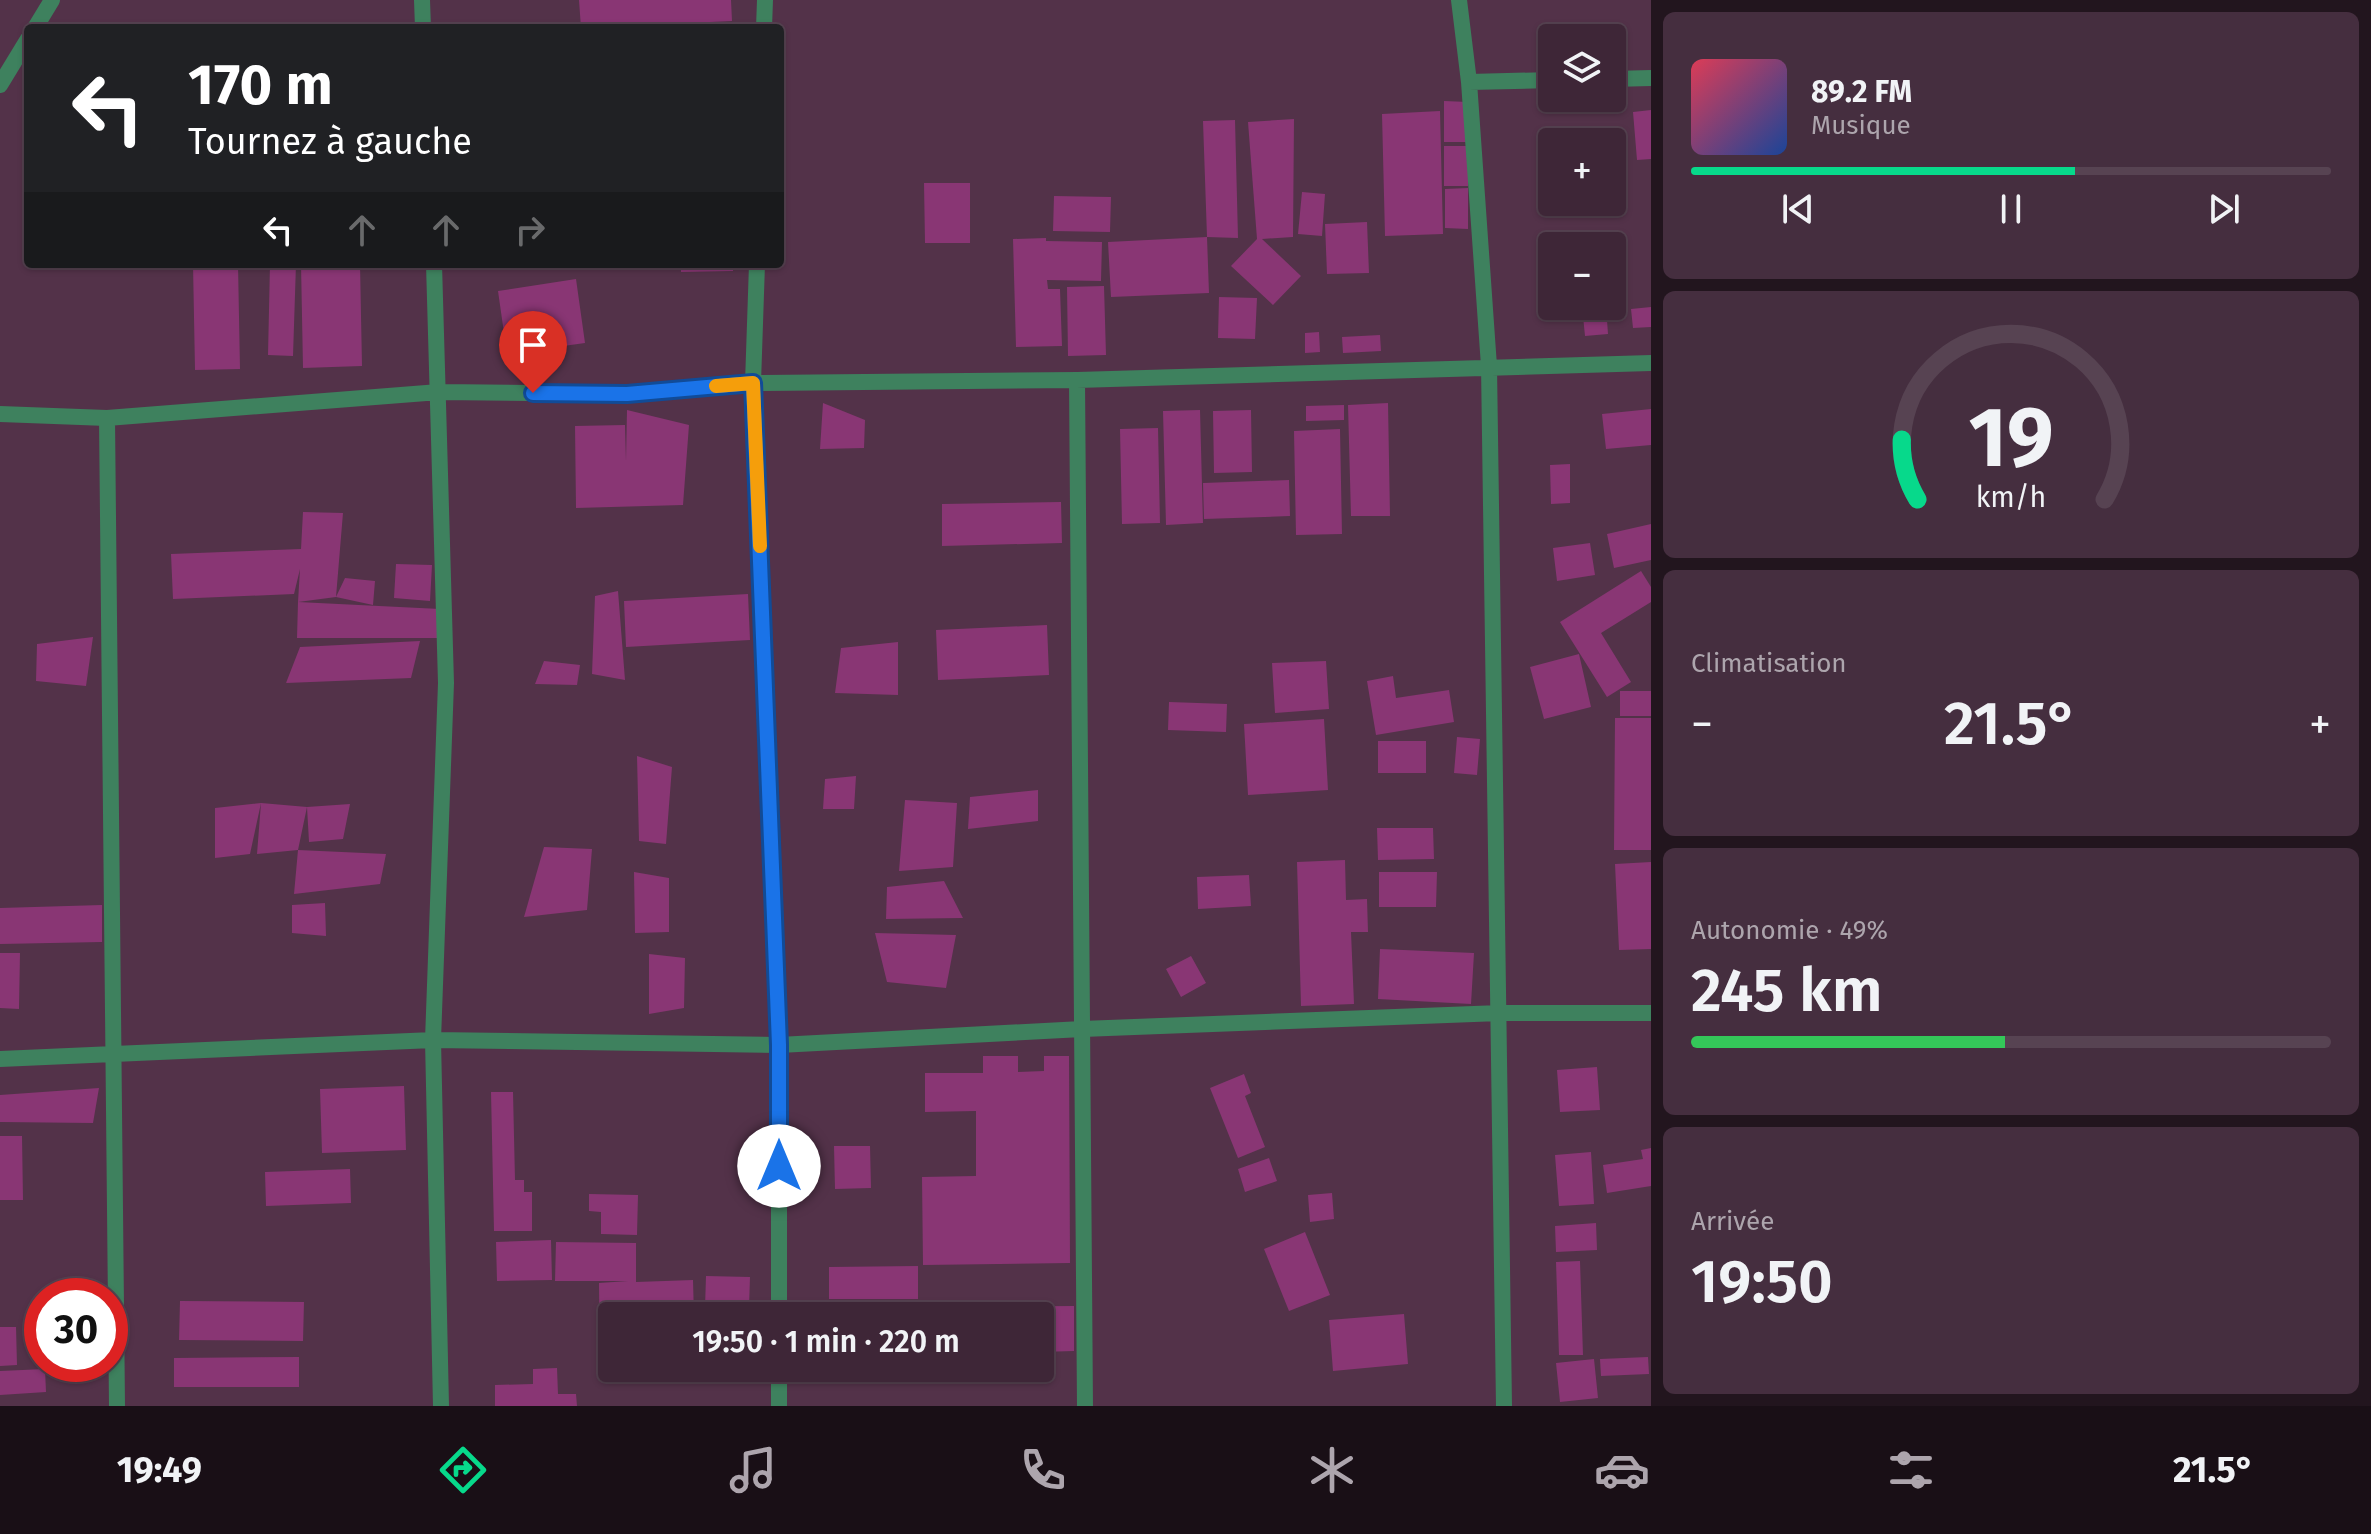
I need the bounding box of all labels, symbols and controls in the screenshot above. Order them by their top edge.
map controls [1538,24,1626,320]
button: layers [1538,24,1626,112]
text: 170 m [188,52,333,119]
icon: left [56,56,160,160]
text: 89.2 FM [1811,74,1912,110]
text: Musique [1811,110,1911,141]
text: Tournez à gauche [188,120,472,164]
button: + [1538,128,1626,216]
icon: previous [1776,187,1820,231]
icon: pause [1989,187,2033,231]
icon: next [2202,187,2246,231]
icon: left [256,208,300,252]
icon: ahead [340,208,384,252]
icon: ahead [424,208,468,252]
icon: right [508,208,552,252]
button: − [1538,232,1626,320]
pin [499,311,567,393]
icon: arrive [511,323,555,367]
text: 19 [1968,388,2054,488]
text: km/h [1976,480,2046,515]
text: Climatisation [1691,648,1847,679]
text: 21.5° [1944,688,2078,760]
text: − [1691,698,1713,751]
text: + [2309,698,2331,751]
text: Autonomie · 49% [1691,915,1888,946]
text: 245 km [1691,955,1883,1027]
position arrow [737,1124,821,1208]
text: Arrivée [1691,1206,1774,1237]
text: 19:50 [1691,1246,1833,1318]
speed limit sign: 30 [24,1278,128,1382]
text: 19:50 · 1 min · 220 m [692,1324,960,1360]
icon: directions [435,1442,491,1498]
icon: music [725,1442,781,1498]
icon: phone [1015,1442,1071,1498]
icon: climate [1304,1442,1360,1498]
icon: car [1594,1442,1650,1498]
icon: filters [1883,1442,1939,1498]
text: 19:49 [117,1448,202,1492]
text: 21.5° [2173,1448,2254,1492]

